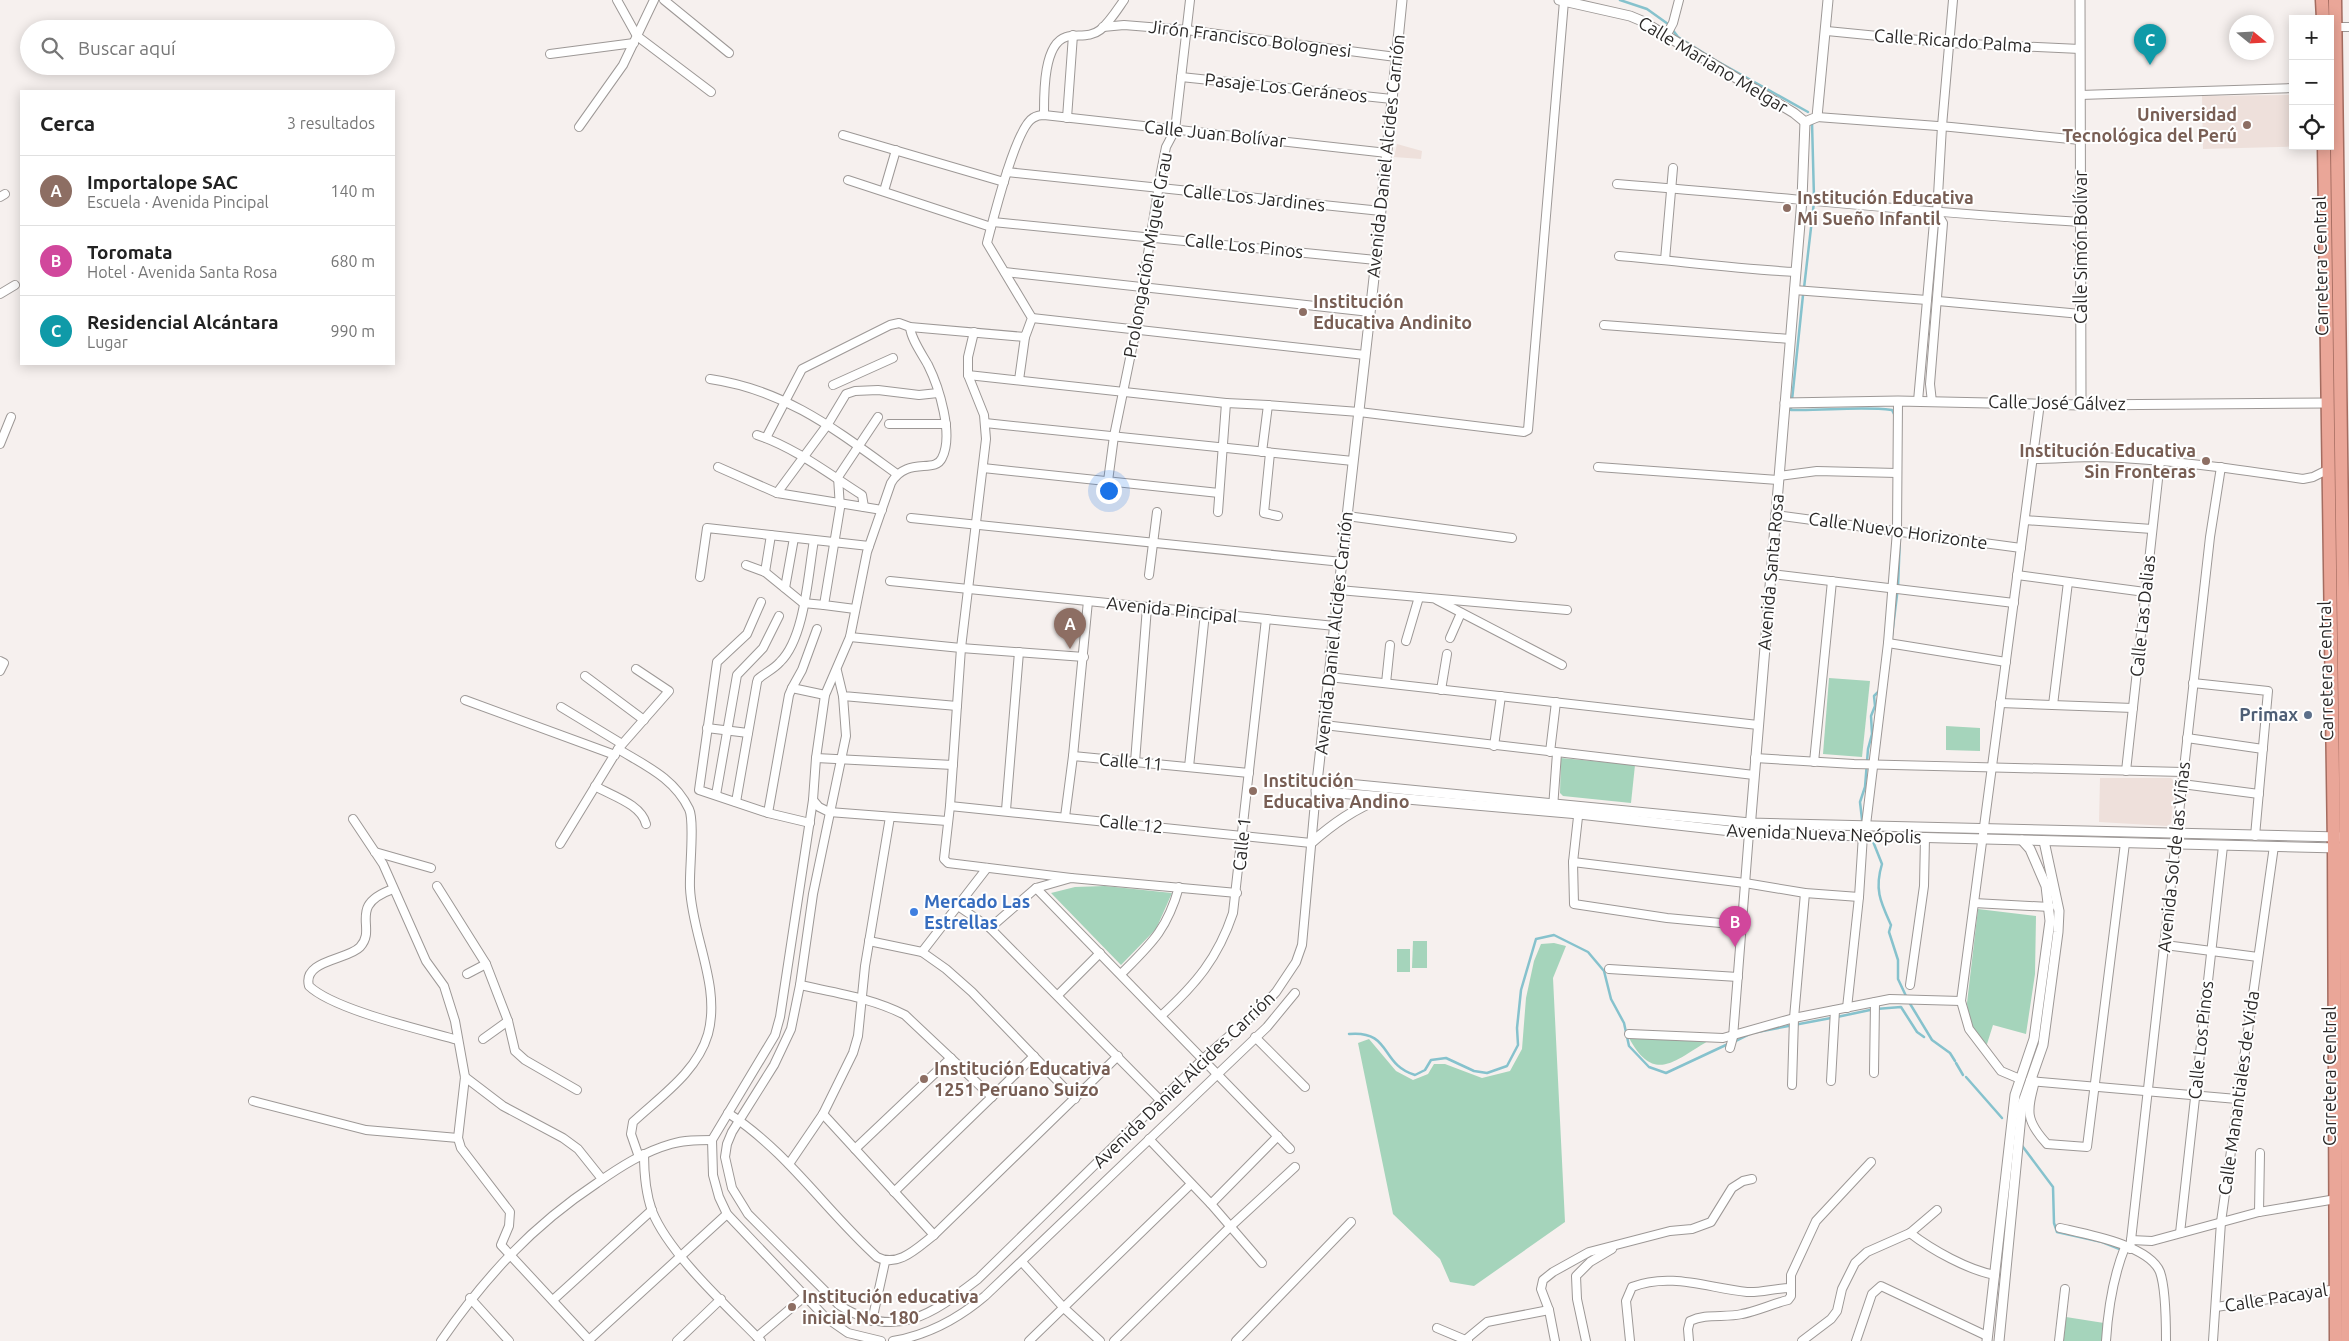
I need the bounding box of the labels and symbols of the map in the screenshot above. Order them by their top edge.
street label: Calle Mariano Melgar [1635,12,1792,117]
north arrow [2229,15,2274,60]
street label: Jirón Francisco Bolognesi [1148,16,1353,60]
pin: C [2134,24,2166,65]
street label: Calle Ricardo Palma [1873,25,2033,55]
street label: Avenida Daniel Alcides Carrión [1362,33,1408,279]
street label: Pasaje Los Geráneos [1204,69,1369,106]
place label: Universidad Tecnológica del Perú [2062,104,2237,145]
street label: Calle Juan Bolívar [1143,116,1287,150]
marker: Universidad Tecnológica del Perú [2241,119,2253,131]
street label: Prolongación Miguel Grau [1119,150,1175,359]
street label: Calle Simón Bolívar [2070,170,2090,324]
street label: Calle Los Jardines [1182,180,1327,214]
place label: Institución Educativa Mi Sueño Infantil [1797,187,1974,228]
street label: Carretera Central [2309,196,2331,336]
marker: Institución Educativa Mi Sueño Infantil [1781,202,1793,214]
street label: Calle Los Pinos [1184,229,1305,261]
place label: Institución Educativa Andinito [1313,291,1472,332]
marker: Institución Educativa Andinito [1297,306,1309,318]
street label: Calle José Gálvez [1988,391,2126,413]
place label: Institución Educativa Sin Fronteras [2019,440,2196,481]
marker: Institución Educativa Sin Fronteras [2200,455,2212,467]
your location [1096,478,1122,504]
street label: Avenida Santa Rosa [1753,493,1787,651]
street label: Calle Nuevo Horizonte [1807,508,1989,552]
street label: Avenida Daniel Alcides Carrión [1310,510,1356,756]
street label: Calle Las Dalias [2126,554,2158,678]
street label: Avenida Pincipal [1106,592,1239,626]
street label: Carretera Central [2314,601,2336,741]
pin: A [1054,608,1086,649]
place label: Primax [2239,704,2298,724]
marker: Primax [2302,709,2314,721]
street label: Calle 11 [1098,748,1164,774]
street label: Avenida Sol de las Viñas [2153,760,2193,953]
place label: Institución Educativa Andino [1263,770,1409,811]
marker: Institución Educativa Andino [1247,785,1259,797]
street label: Calle 12 [1098,810,1164,836]
street label: Calle 1 [1228,816,1254,872]
street label: Avenida Nueva Neópolis [1726,820,1922,846]
place label: Mercado Las Estrellas [924,891,1030,932]
marker: Mercado Las Estrellas [908,906,920,918]
pin: B [1719,906,1751,947]
street label: Calle Los Pinos [2184,979,2216,1100]
street label: Avenida Daniel Alcides Carrión [1088,987,1278,1171]
street label: Calle Manantiales de Vida [2214,989,2262,1197]
street label: Carretera Central [2319,1006,2339,1146]
place label: Institución Educativa 1251 Peruano Suizo [934,1058,1111,1099]
marker: Institución Educativa 1251 Peruano Suizo [918,1073,930,1085]
street label: Calle Pacayal [2223,1279,2329,1315]
place label: Institución educativa inicial No. 180 [802,1286,979,1327]
marker: Institución educativa inicial No. 180 [786,1301,798,1313]

